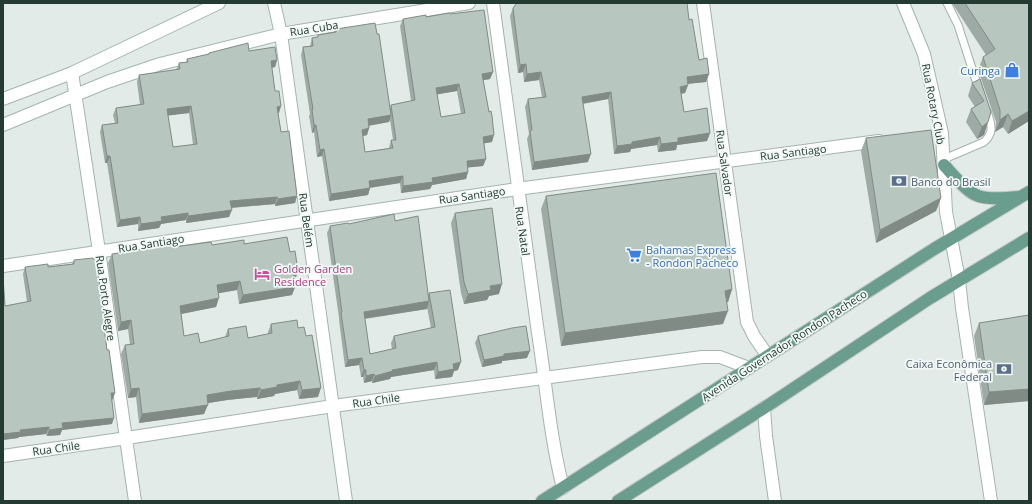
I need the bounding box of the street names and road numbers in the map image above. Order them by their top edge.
street label: Rua Cuba [289,17,339,39]
street label: Rua Rotary Club [919,62,949,146]
street label: Rua Salvador [713,129,737,198]
street label: Rua Santiago [759,140,827,164]
street label: Rua Santiago [438,183,506,207]
street label: Rua Belém [296,192,318,248]
street label: Rua Natal [512,205,534,257]
street label: Rua Santiago [117,230,186,256]
street label: Rua Porto Alegre [93,254,119,342]
street label: Avenida Governador Rondon Pacheco [699,286,870,404]
street label: Rua Chile [351,389,401,411]
street label: Rua Chile [31,437,81,459]

